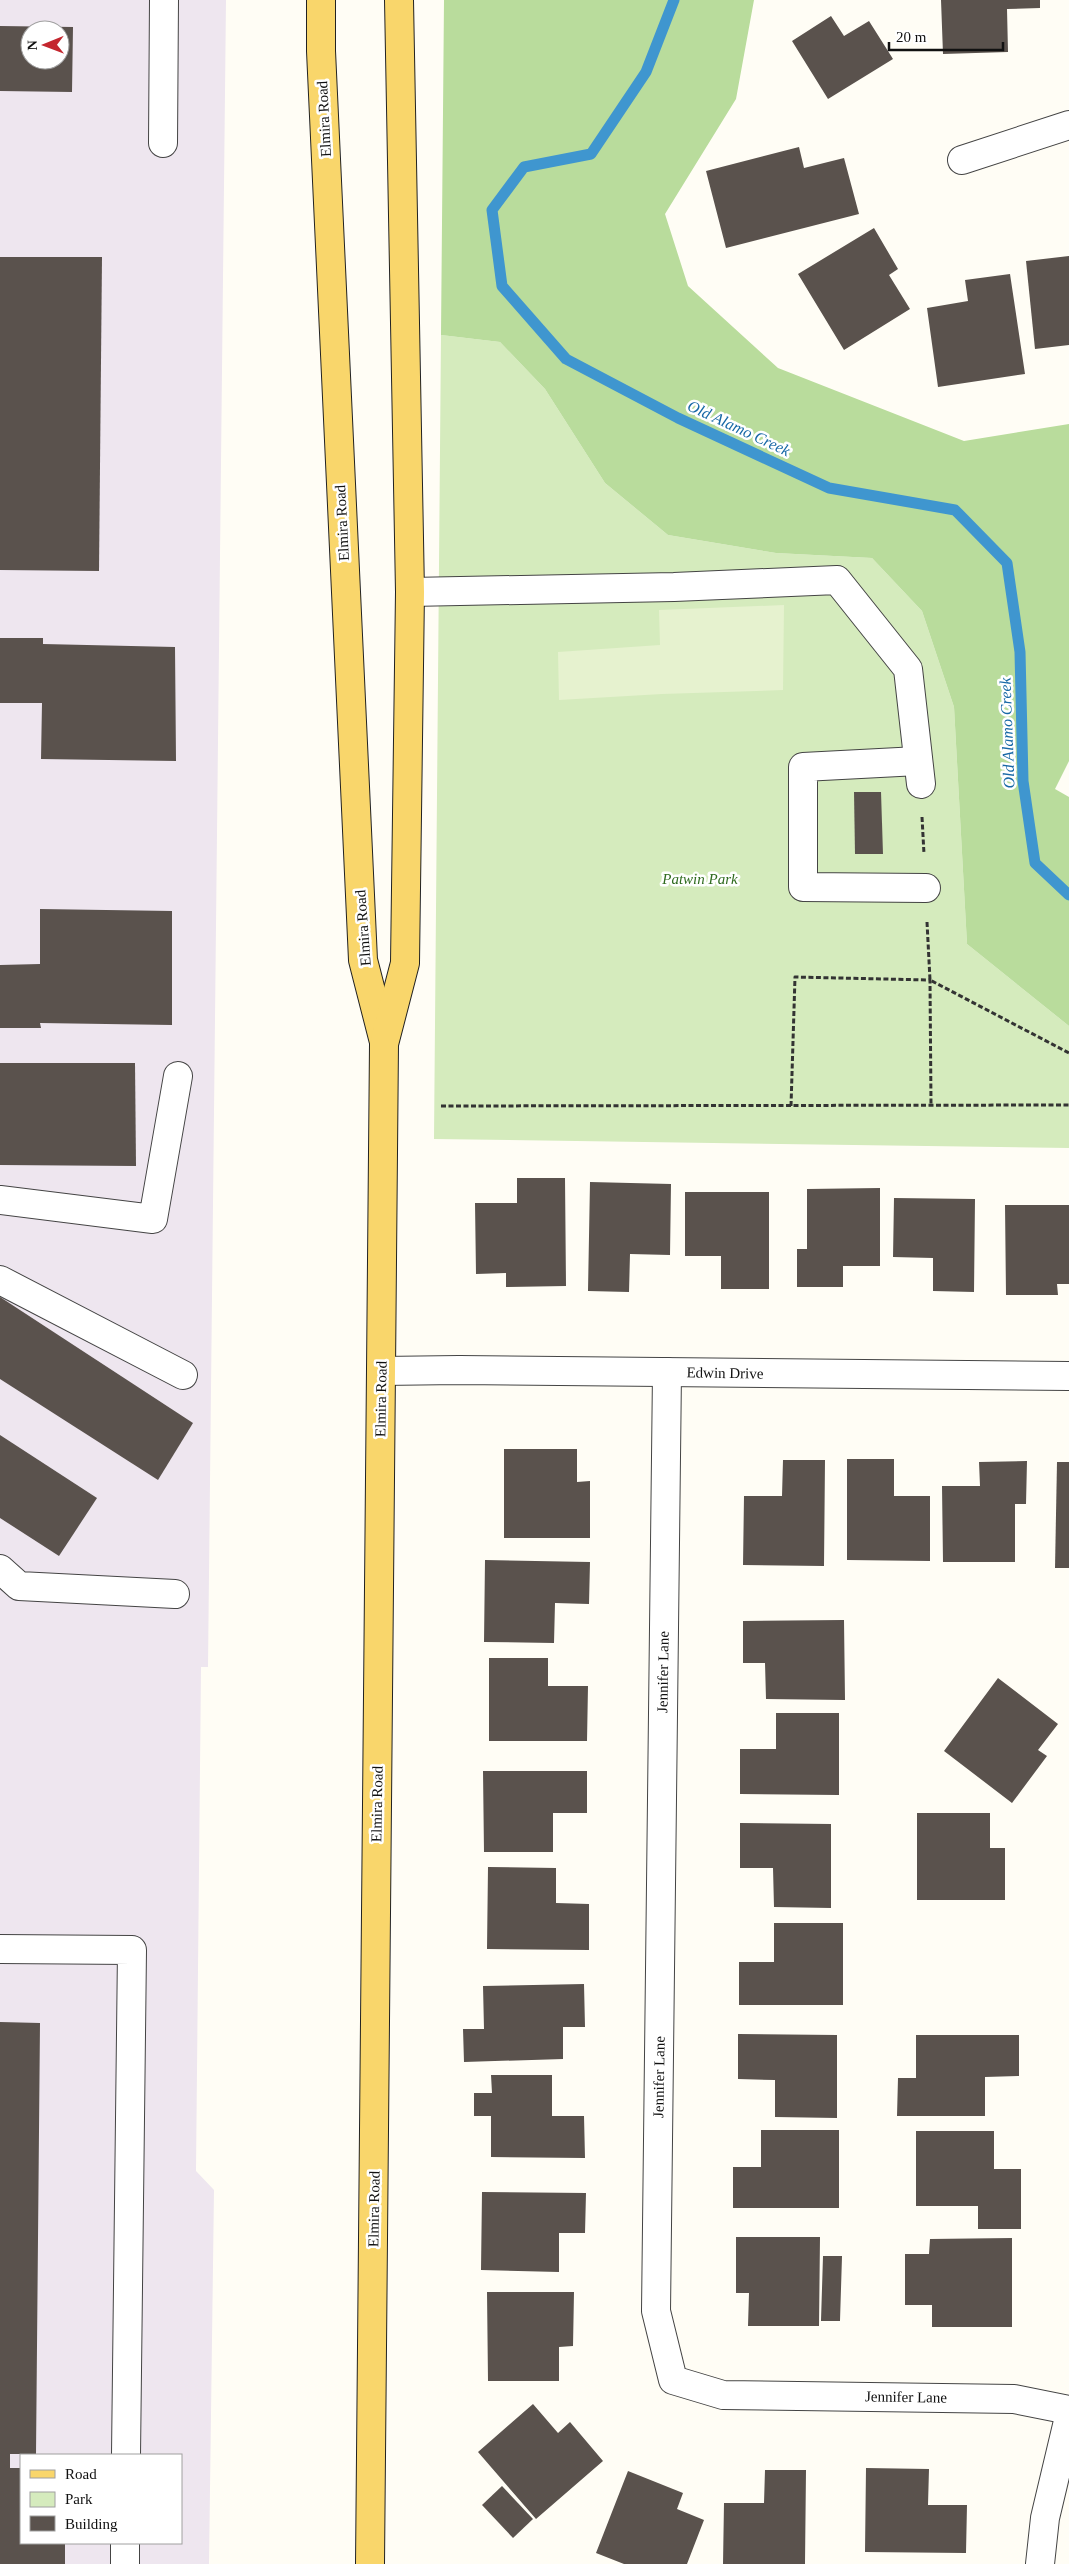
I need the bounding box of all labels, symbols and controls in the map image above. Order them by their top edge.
north arrow [20,20,70,70]
scale bar [889,20,1003,52]
text: 20 m [896,29,927,45]
text: N [25,40,40,50]
street label: Elmira Road [314,80,334,157]
water label: Old Alamo Creek [685,397,794,460]
street label: Elmira Road [332,484,352,561]
water label: Old Alamo Creek [997,676,1017,789]
park label: Patwin Park [661,871,738,887]
street label: Elmira Road [352,889,374,967]
street label: Elmira Road [372,1360,390,1437]
street label: Edwin Drive [686,1364,764,1382]
street label: Jennifer Lane [654,1631,672,1713]
street label: Elmira Road [368,1765,386,1842]
street label: Jennifer Lane [650,2036,668,2118]
street label: Elmira Road [365,2170,383,2247]
street label: Jennifer Lane [865,2388,947,2406]
legend [20,2454,182,2544]
text: Road [65,2466,97,2482]
text: Park [65,2491,93,2507]
text: Building [65,2516,118,2532]

